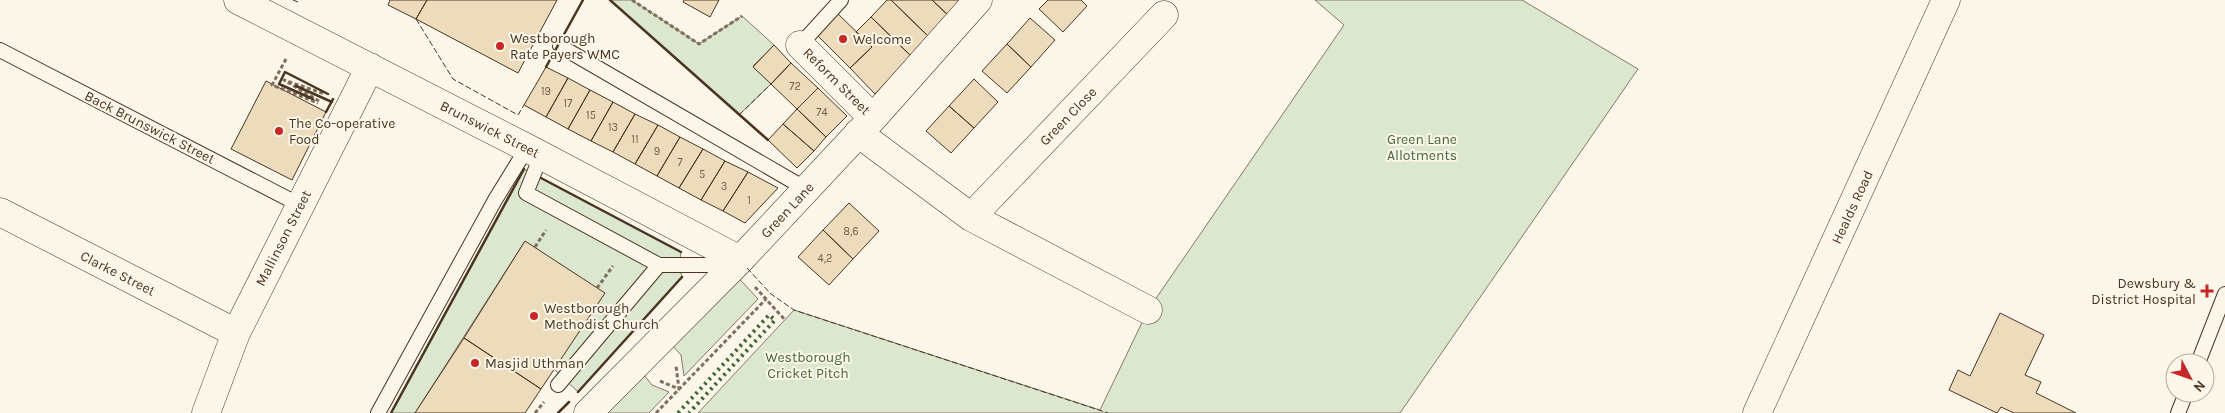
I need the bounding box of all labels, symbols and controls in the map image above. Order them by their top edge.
place label: Westborough Rate Payers WMC [510,30,620,63]
place label: Welcome [853,31,911,48]
marker: Welcome [837,33,849,45]
marker: Westborough Rate Payers WMC [494,40,506,52]
street label: Reform Street [799,44,874,119]
house number: 72 [789,80,801,93]
street label: Green Close [1036,83,1101,149]
house number: 19 [541,85,551,98]
street label: Back Brunswick Street [82,87,218,168]
street label: Brunswick Street [437,97,542,162]
house number: 17 [564,97,572,110]
house number: 74 [816,106,828,119]
house number: 15 [586,109,596,122]
place label: The Co-operative Food [289,115,396,148]
house number: 13 [608,121,618,134]
marker: The Co-operative Food [273,125,285,137]
park label: Green Lane Allotments [1387,131,1457,164]
house number: 11 [631,133,639,146]
house number: 9 [654,145,660,158]
house number: 7 [677,156,683,169]
house number: 5 [699,168,705,181]
street label: Healds Road [1828,168,1877,247]
street label: Green Lane [757,179,817,242]
house number: 3 [721,180,727,193]
street label: Mallinson Street [252,187,315,289]
house number: 1 [747,194,751,207]
house number: 8,6 [843,225,859,238]
street label: Clarke Street [77,247,158,300]
house number: 4,2 [818,252,832,265]
place label: Dewsbury & District Hospital [2091,275,2196,308]
marker: Dewsbury & District Hospital [2200,284,2214,298]
place label: Westborough Methodist Church [544,300,659,333]
marker: Westborough Methodist Church [528,310,540,322]
park label: Westborough Cricket Pitch [765,349,851,382]
north arrow [2165,353,2215,403]
place label: Masjid Uthman [485,355,584,372]
marker: Masjid Uthman [469,357,481,369]
text: N [2190,377,2209,396]

